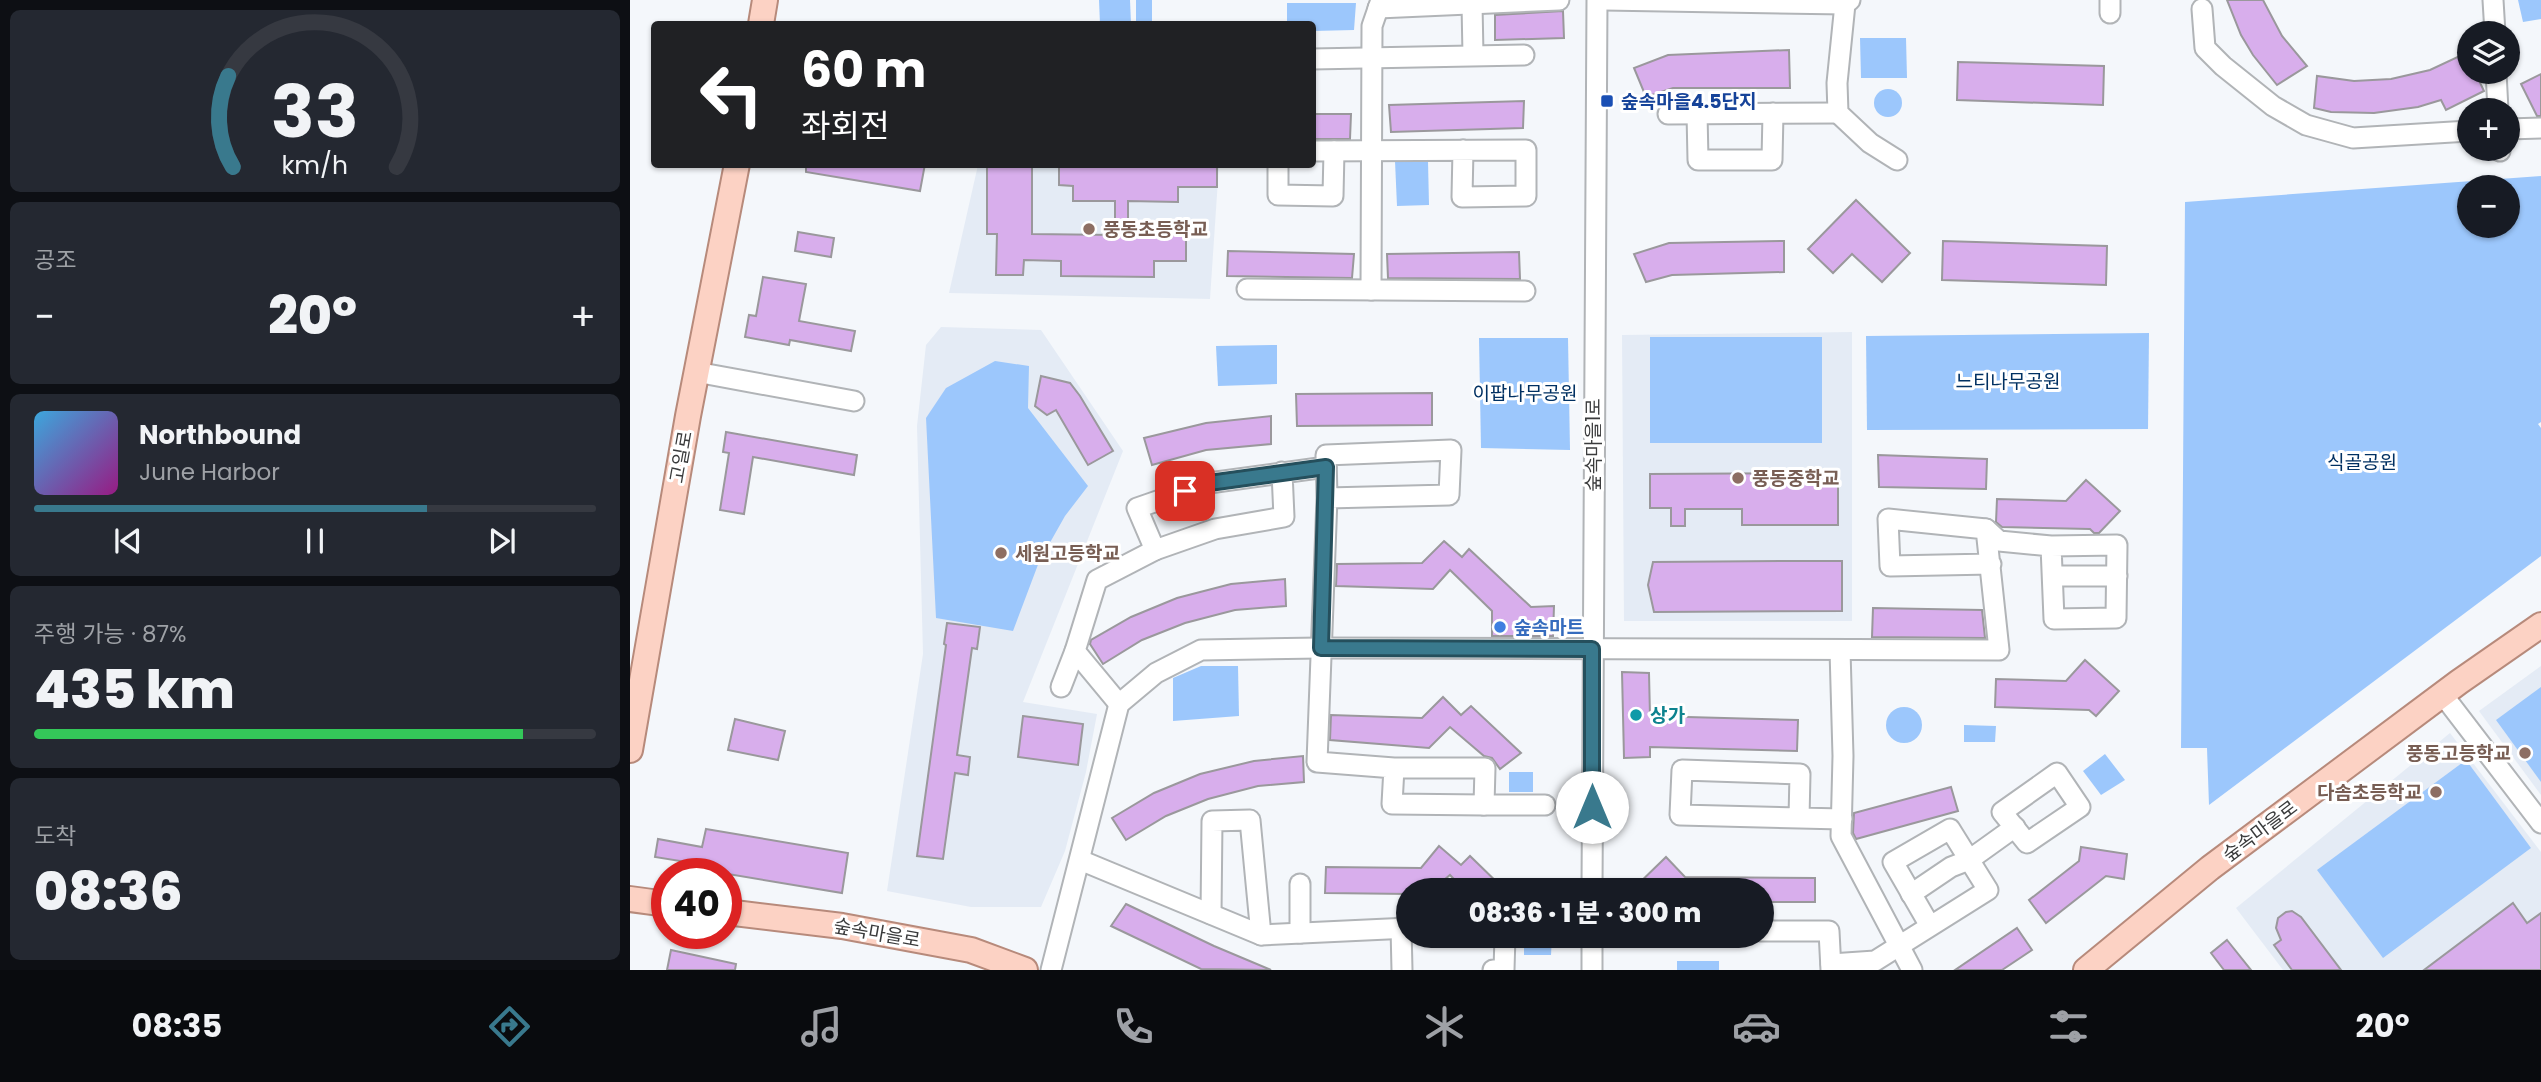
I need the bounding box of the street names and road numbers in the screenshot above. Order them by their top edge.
street label: 숲속마을1로 [1580,398,1607,492]
street label: 고일로 [663,429,699,485]
street label: 숲속마을로 [2217,794,2303,868]
street label: 숲속마을로 [832,912,922,954]

